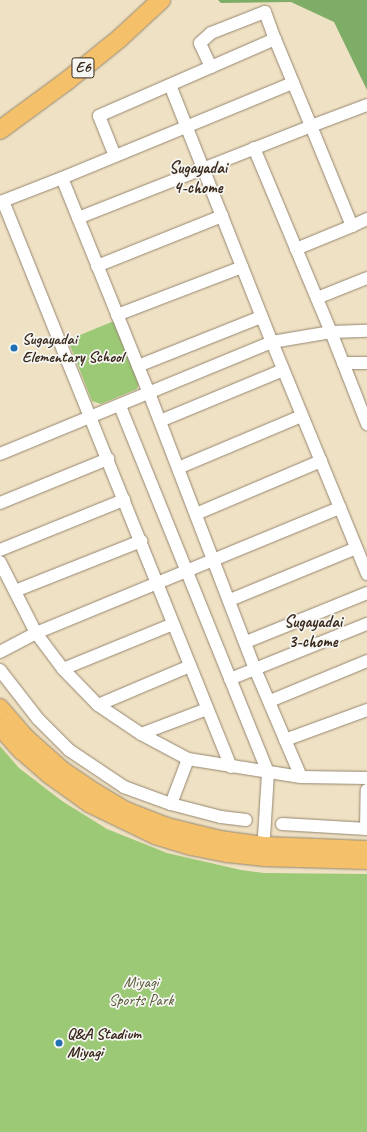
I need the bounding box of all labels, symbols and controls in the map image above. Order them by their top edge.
road number: E6 [71,55,95,81]
district label: Sugayadai 4-chome [169,158,227,198]
place label: Sugayadai Elementary School [22,329,124,367]
marker: Sugayadai Elementary School [9,343,19,353]
district label: Sugayadai 3-chome [284,612,342,652]
park label: Miyagi Sports Park [108,972,174,1010]
place label: Q&A Stadium Miyagi [67,1024,141,1062]
marker: Q&A Stadium Miyagi [54,1038,64,1048]

